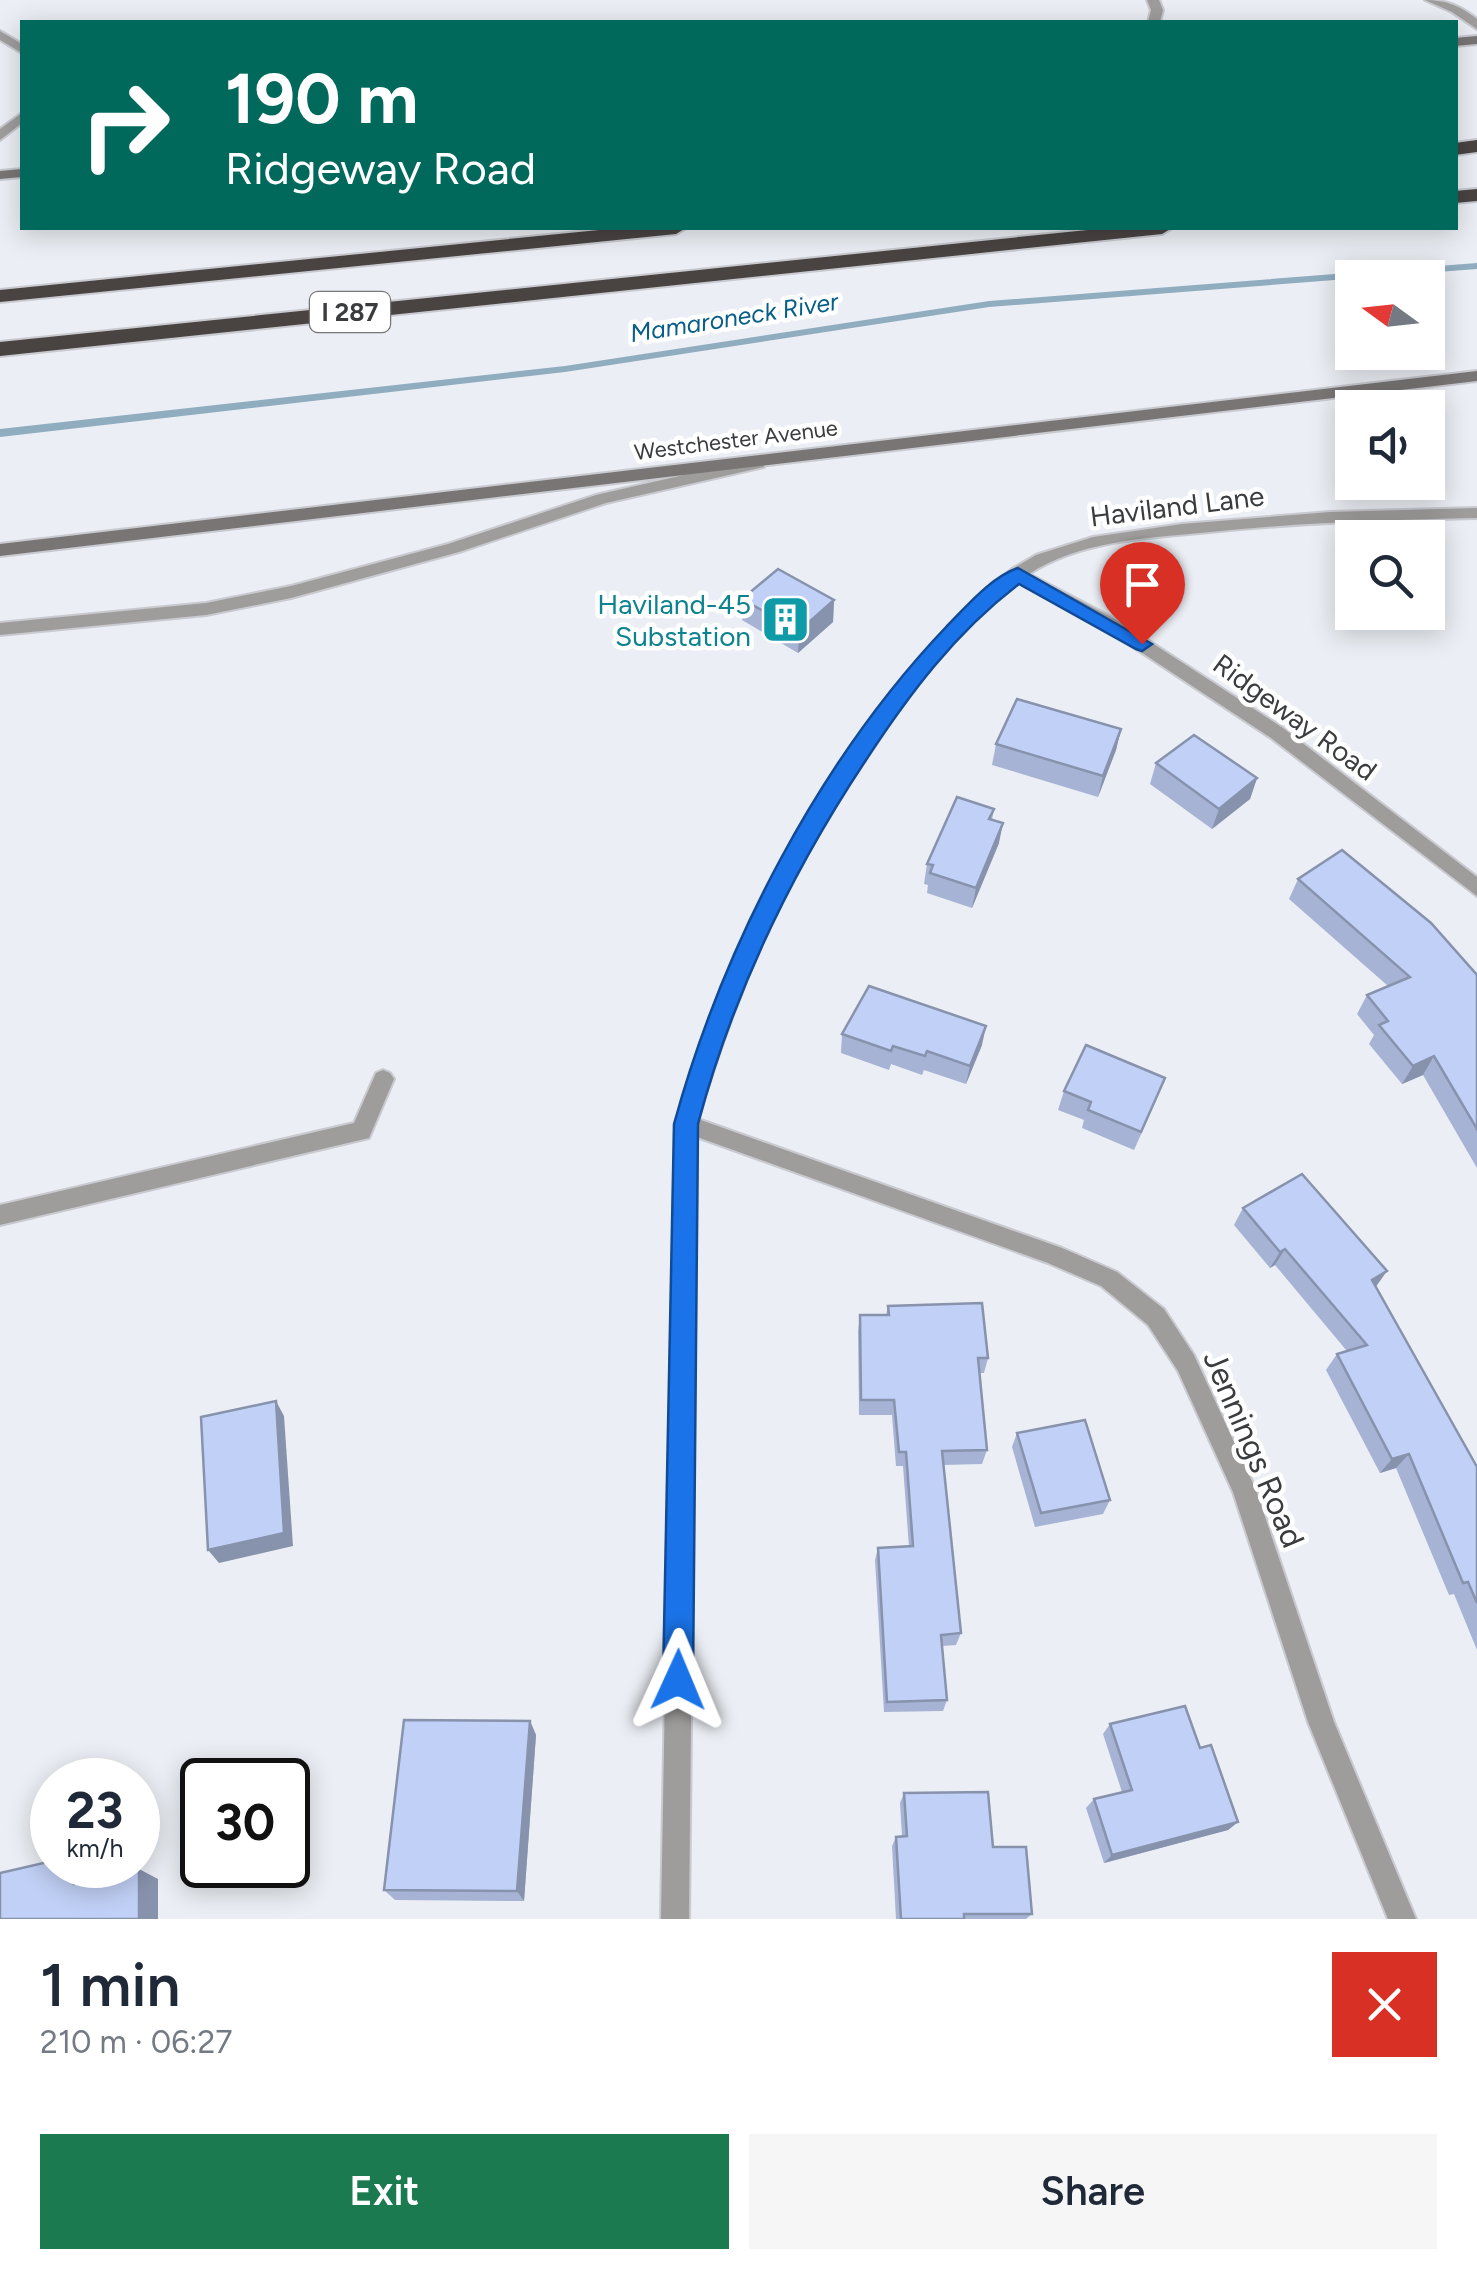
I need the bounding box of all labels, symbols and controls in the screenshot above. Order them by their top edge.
text: 190 m [225,56,418,141]
icon: right [60,60,190,190]
text: Ridgeway Road [225,141,536,195]
north arrow [1335,260,1445,370]
map controls [1335,260,1445,630]
water label: Mamaroneck River [628,285,842,348]
road number: I 287 [310,292,390,332]
button: sound [1335,390,1445,500]
street label: Westchester Avenue [633,414,839,466]
street label: Haviland Lane [1088,478,1266,534]
button: search [1335,520,1445,630]
pin [1100,542,1185,645]
icon: arrive [1115,557,1170,612]
place label: Haviland-45 Substation [597,587,751,653]
building icon: Haviland-45 Substation [760,594,812,646]
street label: Ridgeway Road [1207,646,1383,788]
street label: Jennings Road [1195,1345,1313,1553]
position arrow [626,1628,730,1732]
speed limit sign: 30 [180,1758,310,1888]
text: 23 [67,1780,123,1841]
text: km/h [66,1833,124,1863]
text: 1 min [40,1949,180,2021]
button: close [1332,1952,1437,2057]
text: 210 m · 06:27 [40,2023,232,2061]
button: Exit [40,2134,729,2249]
button: Share [749,2134,1437,2249]

